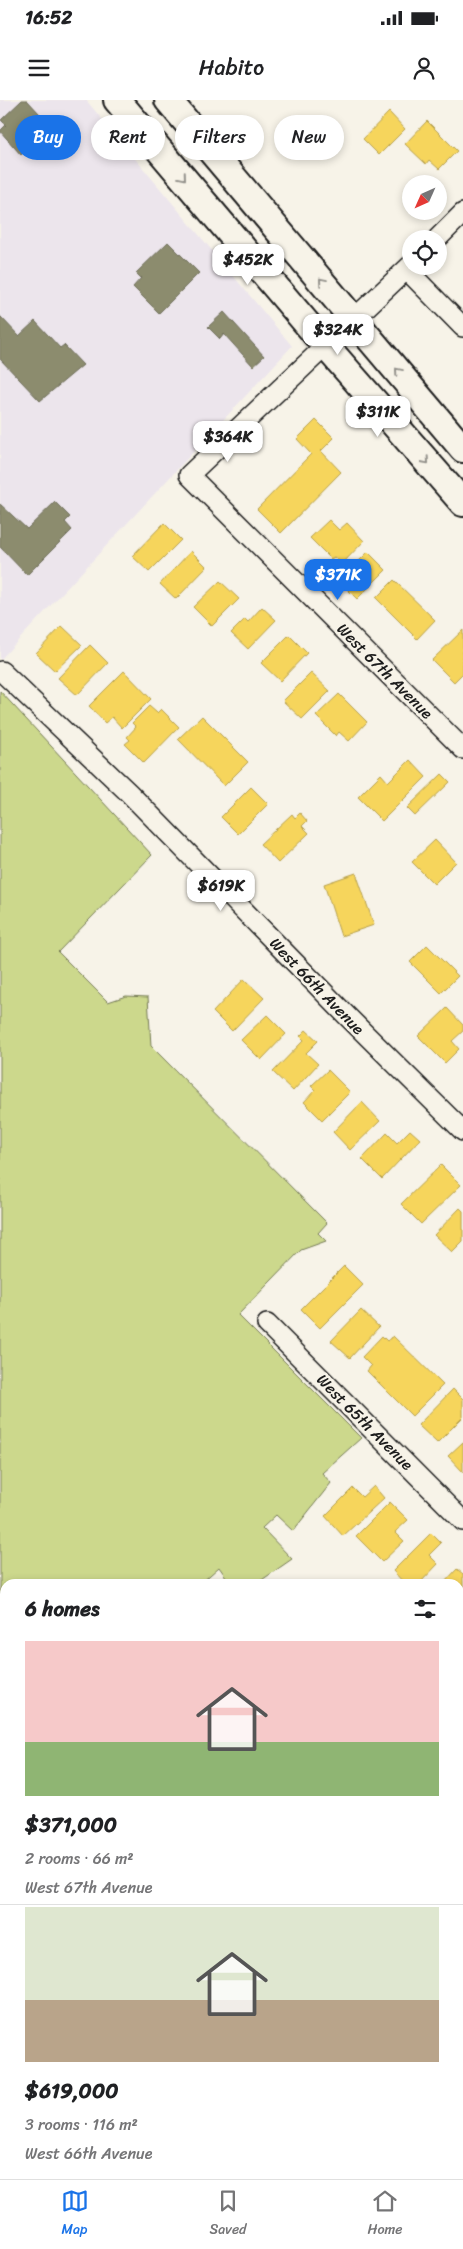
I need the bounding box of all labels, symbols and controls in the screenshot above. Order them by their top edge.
text: 16:52 [25,1,72,34]
text: Habito [199,48,264,87]
icon: menu [25,54,53,82]
icon: person [410,54,438,82]
chip: Buy [15,115,81,160]
chip: Rent [91,115,165,160]
chip: Filters [175,115,264,160]
chip: New [274,115,344,160]
one-way arrow [177,171,186,180]
north arrow [402,175,448,220]
map controls [402,175,447,275]
button: locate [402,230,447,275]
pin: $452K [213,244,283,286]
text: $452K [223,245,273,274]
one-way arrow [319,277,328,286]
pin: $324K [303,314,373,356]
text: $324K [314,315,362,344]
one-way arrow [395,368,404,377]
pin: $311K [343,396,413,438]
text: $311K [356,397,400,426]
pin: $364K [193,420,263,463]
text: $364K [204,422,252,451]
one-way arrow [420,455,429,464]
pin: $371K [303,558,373,601]
text: $371K [315,560,361,589]
street label: West 67th Avenue [330,616,441,727]
pin: $619K [186,870,256,912]
text: $619K [198,871,244,900]
street label: West 66th Avenue [262,930,372,1042]
street label: West 65th Avenue [309,1366,421,1478]
text: 6 homes [25,1590,100,1628]
icon: filters [411,1595,439,1623]
icon: home [187,1674,277,1764]
text: $371,000 [25,1806,117,1844]
text: 2 rooms · 66 m² [25,1844,134,1873]
text: West 67th Avenue [25,1873,152,1902]
icon: home [187,1939,277,2029]
text: $619,000 [25,2072,118,2110]
text: 3 rooms · 116 m² [25,2110,138,2139]
text: West 66th Avenue [25,2139,152,2168]
tab: Map [61,2187,89,2242]
tab: Saved [210,2187,246,2242]
tab: Home [367,2187,402,2242]

